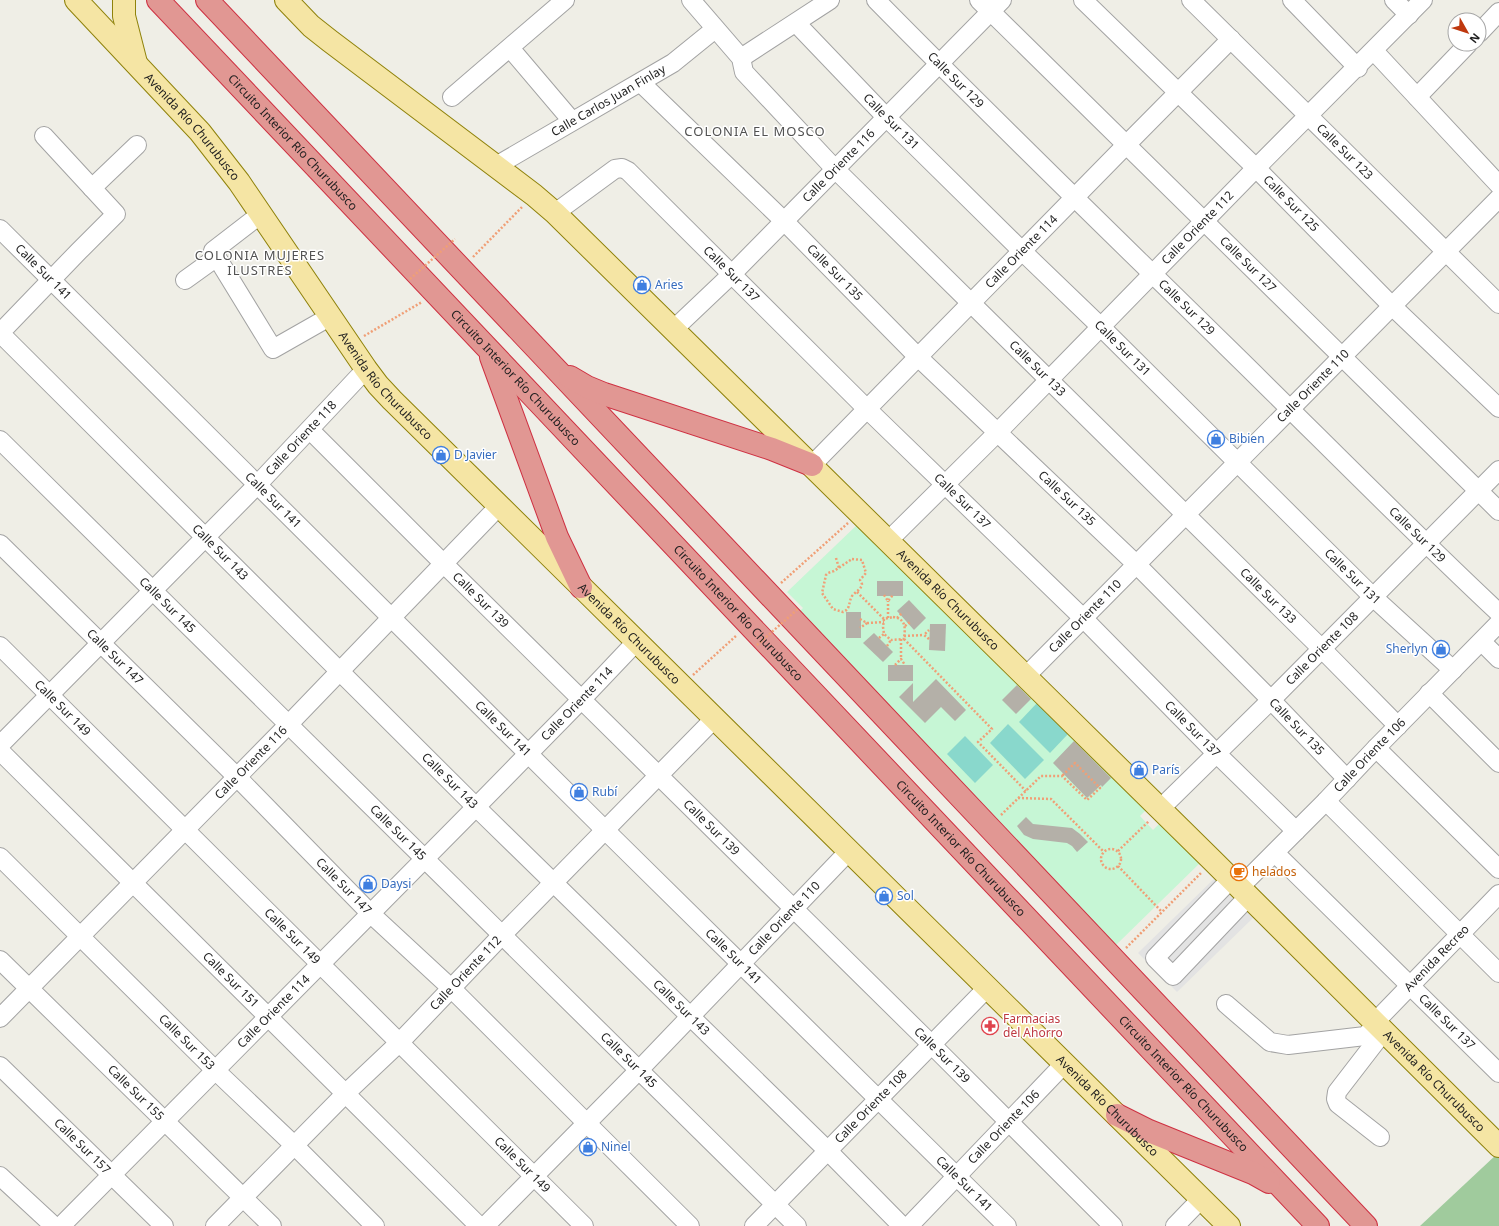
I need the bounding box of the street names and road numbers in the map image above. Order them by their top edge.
street label: Calle Sur 129 [924,48,988,112]
street label: Calle Carlos Juan Finlay [548,60,669,140]
street label: Avenida Río Churubusco [141,69,244,184]
street label: Circuito Interior Río Churubusco [224,70,362,214]
street label: Calle Sur 131 [860,89,923,153]
street label: Calle Sur 123 [1313,120,1377,183]
street label: Calle Oriente 116 [798,125,879,206]
street label: Calle Sur 125 [1260,171,1323,235]
street label: Calle Oriente 112 [1157,187,1237,268]
street label: Calle Oriente 114 [981,211,1061,292]
street label: Calle Sur 127 [1216,232,1280,296]
street label: Calle Sur 141 [12,240,76,303]
street label: Calle Sur 135 [803,240,867,304]
street label: Calle Sur 137 [700,242,764,305]
street label: Calle Sur 129 [1155,275,1219,339]
street label: Circuito Interior Río Churubusco [447,305,584,449]
street label: Calle Sur 131 [1091,316,1155,380]
street label: Avenida Río Churubusco [335,328,437,443]
street label: Calle Sur 133 [1006,336,1070,400]
street label: Calle Oriente 110 [1272,345,1353,426]
street label: Calle Oriente 118 [261,396,340,479]
street label: Calle Sur 135 [1035,467,1100,529]
street label: Calle Sur 141 [242,468,305,532]
street label: Calle Sur 137 [930,469,995,532]
street label: Calle Sur 129 [1386,503,1450,566]
street label: Calle Sur 143 [189,520,253,584]
street label: Circuito Interior Río Churubusco [670,541,807,685]
street label: Calle Sur 131 [1321,544,1385,608]
street label: Avenida Río Churubusco [893,545,1003,654]
street label: Calle Sur 133 [1236,564,1301,627]
street label: Calle Sur 139 [449,568,513,632]
street label: Calle Sur 145 [136,573,200,636]
street label: Calle Oriente 110 [1045,575,1125,656]
street label: Avenida Río Churubusco [574,579,684,688]
street label: Calle Oriente 108 [1281,608,1362,689]
street label: Calle Sur 147 [83,625,147,688]
street label: Calle Oriente 114 [537,663,616,744]
street label: Calle Sur 149 [31,676,95,740]
street label: Calle Sur 135 [1266,694,1329,759]
street label: Calle Sur 141 [471,696,535,760]
street label: Calle Sur 137 [1161,697,1225,761]
street label: Calle Oriente 106 [1330,714,1409,796]
street label: Calle Oriente 116 [211,722,291,803]
street label: Calle Sur 143 [418,749,482,812]
street label: Circuito Interior Río Churubusco [892,776,1030,920]
street label: Calle Sur 139 [680,795,744,859]
street label: Calle Sur 145 [366,800,430,864]
street label: Calle Sur 147 [312,854,376,918]
street label: Calle Oriente 110 [744,877,824,959]
street label: Calle Sur 149 [261,904,325,968]
street label: Avenida Recreo [1400,921,1473,995]
street label: Calle Sur 141 [702,924,766,988]
street label: Calle Oriente 112 [426,932,505,1014]
street label: Calle Sur 151 [199,948,263,1011]
street label: Calle Oriente 114 [233,971,313,1052]
street label: Calle Sur 143 [649,976,714,1039]
street label: Calle Sur 137 [1415,990,1479,1053]
street label: Calle Sur 153 [155,1010,219,1074]
street label: Circuito Interior Río Churubusco [1115,1012,1252,1155]
street label: Calle Sur 139 [911,1023,974,1087]
street label: Avenida Río Churubusco [1380,1026,1489,1135]
street label: Calle Sur 145 [597,1028,661,1092]
street label: Avenida Río Churubusco [1053,1051,1163,1160]
street label: Calle Sur 155 [104,1061,168,1124]
street label: Calle Oriente 108 [830,1066,911,1147]
street label: Calle Oriente 106 [964,1086,1043,1168]
street label: Calle Sur 157 [51,1114,115,1178]
street label: Calle Sur 149 [491,1132,555,1196]
street label: Calle Sur 141 [933,1152,997,1215]

